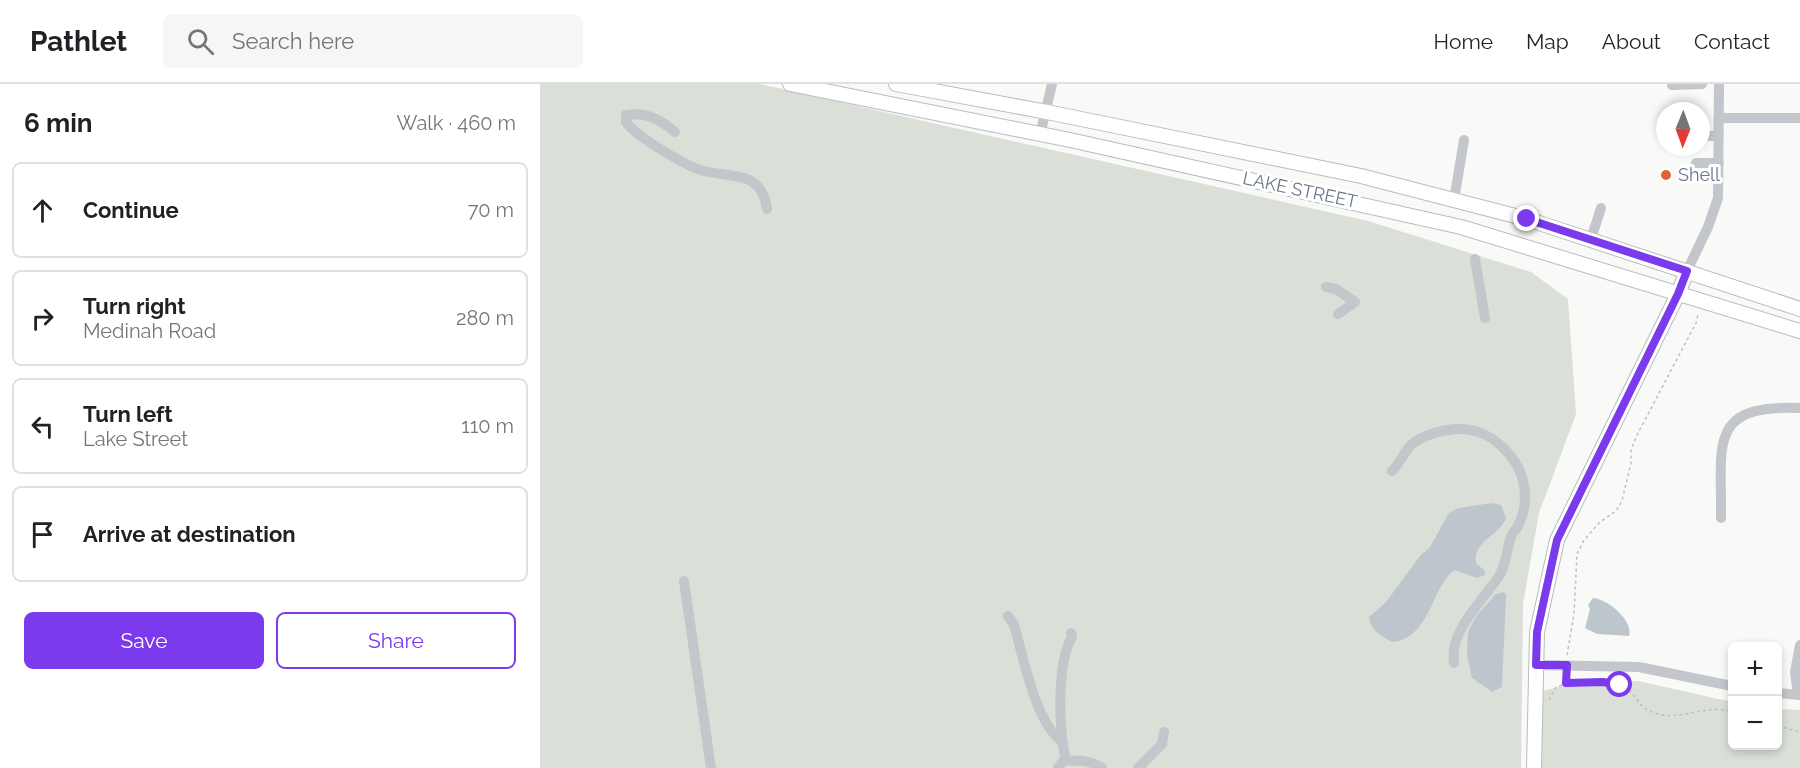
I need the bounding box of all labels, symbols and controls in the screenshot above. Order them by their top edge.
search box [163,14,583,68]
text: Pathlet [30,25,127,58]
icon: search [184,25,217,58]
text: Search here [232,28,354,54]
text: Home [1434,29,1493,54]
text: Map [1526,29,1569,54]
text: About [1602,29,1661,54]
text: Contact [1694,29,1770,54]
north arrow [1656,102,1710,156]
text: 6 min [24,108,93,138]
text: Walk · 460 m [397,111,516,135]
place label: Shell [1678,164,1720,185]
street label: LAKE STREET [1241,167,1359,212]
marker: Shell [1659,168,1673,182]
icon: ahead [26,194,59,227]
text: Continue [83,197,179,223]
text: 70 m [468,198,514,222]
route end [1513,205,1539,231]
text: Turn right [83,293,186,319]
icon: right [26,302,59,335]
text: 280 m [456,306,514,330]
text: Medinah Road [83,319,216,343]
text: Turn left [83,401,173,427]
icon: left [26,410,59,443]
text: 110 m [461,414,514,438]
text: Lake Street [83,427,188,451]
icon: arrive [26,518,59,551]
text: Arrive at destination [83,521,296,547]
button: Save [24,612,264,669]
button: Share [276,612,516,669]
map controls [1728,642,1782,750]
button: + [1728,642,1782,696]
route start [1606,671,1632,697]
button: − [1728,696,1782,750]

